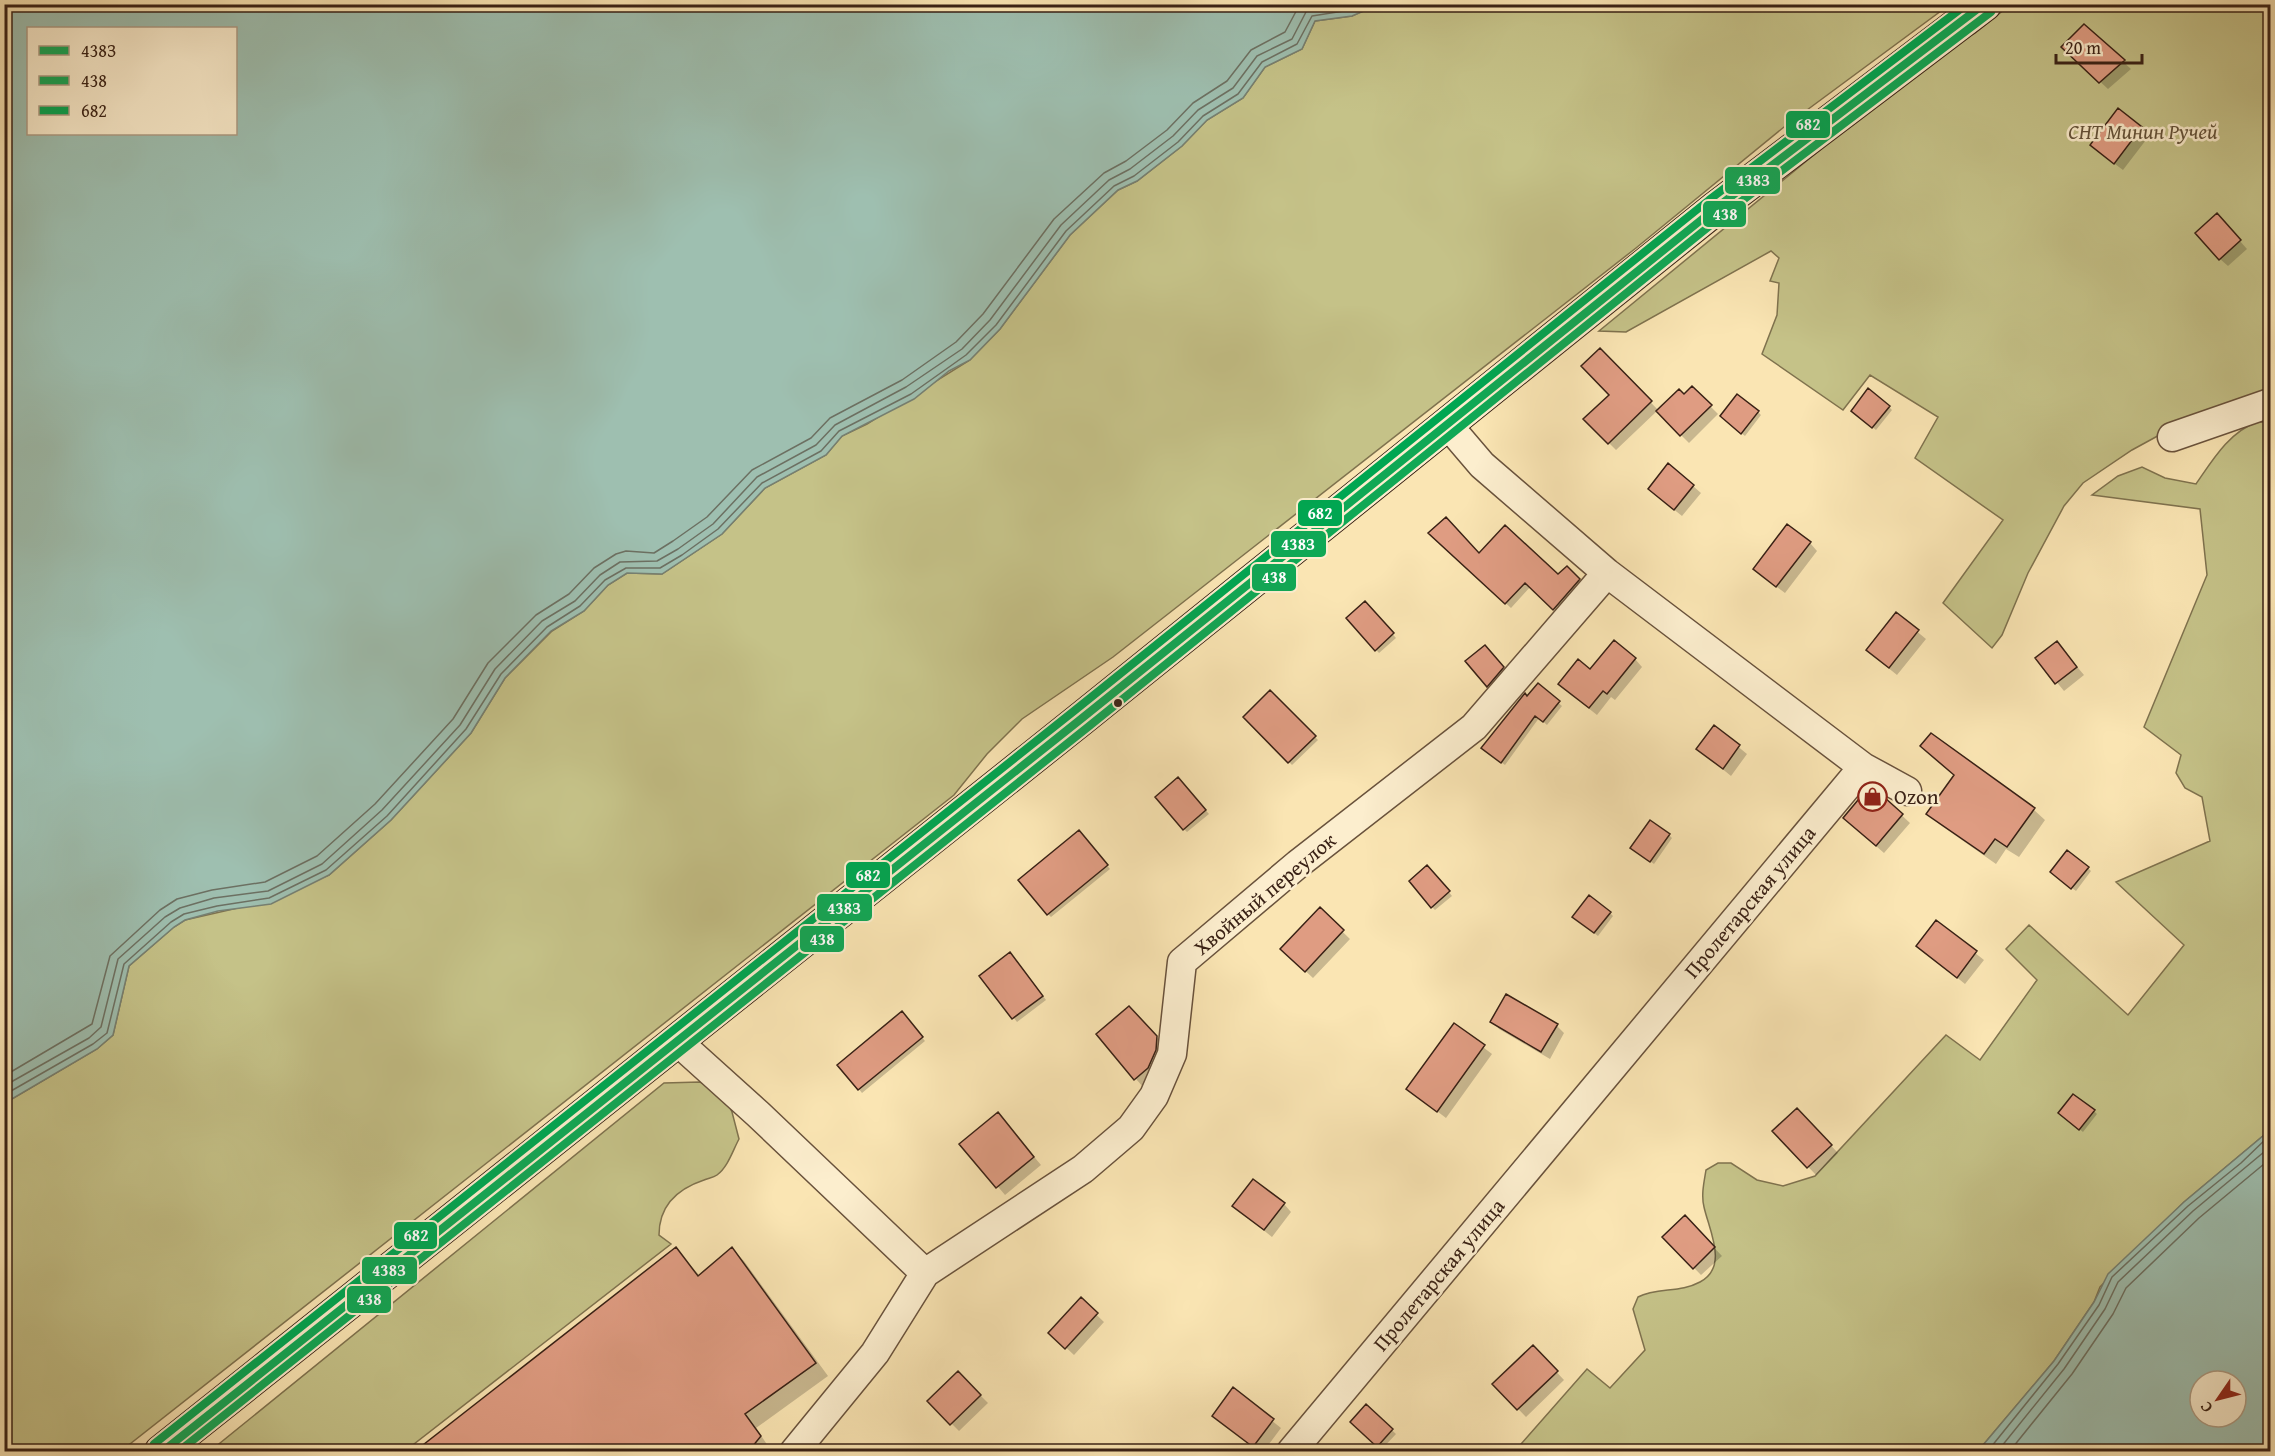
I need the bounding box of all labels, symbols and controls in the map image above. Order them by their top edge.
legend [27,27,237,135]
scale bar [2056,27,2142,65]
text: 20 m [2065,34,2101,61]
text: 438З [81,37,116,64]
text: 438 [81,67,107,94]
text: 682 [81,97,107,124]
line badge: 682 [1785,110,1831,139]
text: 682 [1796,112,1820,136]
park label: СНТ Минин Ручей [2068,116,2218,147]
line badge: 438З [1724,166,1781,195]
text: 438З [1736,168,1770,192]
line badge: 438 [1702,200,1747,228]
text: 438 [1713,202,1737,226]
line badge: 682 [1297,499,1343,527]
text: 682 [1308,501,1332,525]
line badge: 438З [1270,530,1327,558]
text: 438З [1281,532,1315,556]
line badge: 438 [1251,563,1297,592]
text: 438 [1262,565,1286,589]
unlabelled marker [1112,697,1124,709]
shop icon: Ozon [1857,781,1889,813]
place label: Ozon [1894,781,1939,812]
street label: Пролетарская улица [1676,819,1823,985]
street label: Хвойный переулок [1187,825,1343,962]
line badge: 682 [845,861,891,889]
text: 682 [856,863,880,887]
line badge: 438З [816,893,873,922]
text: 438З [827,896,861,920]
line badge: 438 [799,925,845,953]
text: 438 [810,927,834,951]
street label: Пролетарская улица [1365,1192,1512,1358]
line badge: 682 [393,1221,438,1250]
text: 682 [404,1223,428,1247]
line badge: 438З [361,1256,418,1285]
text: 438З [372,1258,406,1282]
line badge: 438 [346,1285,392,1314]
text: 438 [357,1287,381,1311]
north arrow [2188,1369,2248,1429]
text: С [2193,1397,2218,1418]

